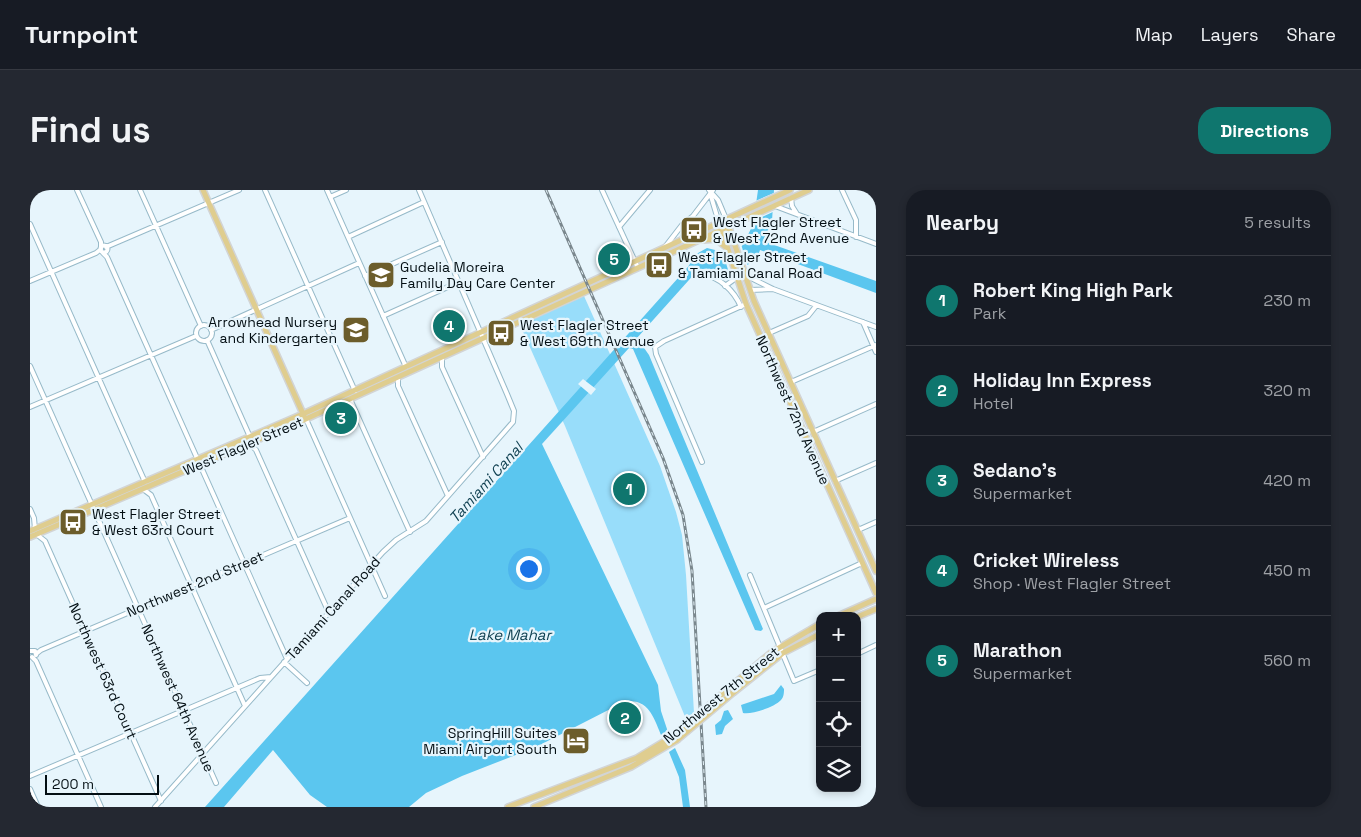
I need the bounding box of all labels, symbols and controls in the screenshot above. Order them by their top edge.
text: Turnpoint [25,19,138,50]
text: Map [1135,23,1173,46]
text: Layers [1201,23,1258,46]
text: Share [1286,23,1336,46]
button: Directions [1198,107,1331,154]
text: Find us [30,108,151,152]
text: Nearby [926,209,999,236]
text: 5 results [1244,212,1311,233]
place label: West Flagler Street & West 72nd Avenue [713,213,849,247]
bus stop icon: West Flagler Street & West 72nd Avenue [679,215,709,245]
pin: 5 [598,240,630,278]
place label: West Flagler Street & Tamiami Canal Road [678,248,822,282]
bus stop icon: West Flagler Street & Tamiami Canal Road [644,250,674,280]
place label: Gudelia Moreira Family Day Care Center [400,258,555,292]
school or university icon: Gudelia Moreira Family Day Care Center [366,260,396,290]
text: Robert King High Park [973,278,1173,303]
text: 1 [938,290,946,311]
text: 230 m [1264,290,1311,311]
text: Park [973,303,1006,324]
pin: 4 [433,307,465,345]
place label: Arrowhead Nursery and Kindergarten [208,313,337,347]
school or university icon: Arrowhead Nursery and Kindergarten [341,315,371,345]
place label: West Flagler Street & West 69th Avenue [520,316,655,350]
bus stop icon: West Flagler Street & West 69th Avenue [486,318,516,348]
street label: Northwest 72nd Avenue [752,333,834,487]
text: Holiday Inn Express [973,368,1152,393]
text: 2 [937,380,947,401]
text: 320 m [1264,380,1311,401]
text: Hotel [973,393,1014,414]
pin: 3 [325,399,357,437]
street label: West Flagler Street [180,413,306,479]
water label: Tamiami Canal [445,437,528,527]
text: Sedano's [973,458,1057,483]
pin: 1 [613,470,645,508]
text: 3 [937,470,947,491]
text: 420 m [1263,470,1311,491]
text: Supermarket [973,483,1072,504]
place label: West Flagler Street & West 63rd Court [92,505,221,539]
bus stop icon: West Flagler Street & West 63rd Court [58,507,88,537]
street label: Northwest 2nd Street [124,547,266,621]
text: Cricket Wireless [973,548,1119,573]
street label: Tamiami Canal Road [282,553,384,663]
your location [516,556,542,582]
text: 4 [937,560,947,581]
text: 450 m [1263,560,1311,581]
text: Shop · West Flagler Street [973,573,1171,594]
street label: Northwest 63rd Court [65,600,141,742]
map controls [816,612,861,792]
button: + [816,612,861,657]
street label: Northwest 64th Avenue [137,621,219,775]
water label: Lake Mahar [469,625,552,644]
text: Marathon [973,638,1062,663]
street label: Northwest 7th Street [659,643,783,747]
text: 5 [937,650,947,671]
text: 560 m [1263,650,1311,671]
button: − [816,657,861,702]
text: Supermarket [973,663,1072,684]
pin: 2 [609,699,641,737]
button: locate [816,702,861,747]
place label: SpringHill Suites Miami Airport South [423,724,557,758]
hotel icon: SpringHill Suites Miami Airport South [561,726,591,756]
button: layers [816,747,861,792]
scale bar [45,772,159,795]
text: 200 m [52,775,94,793]

